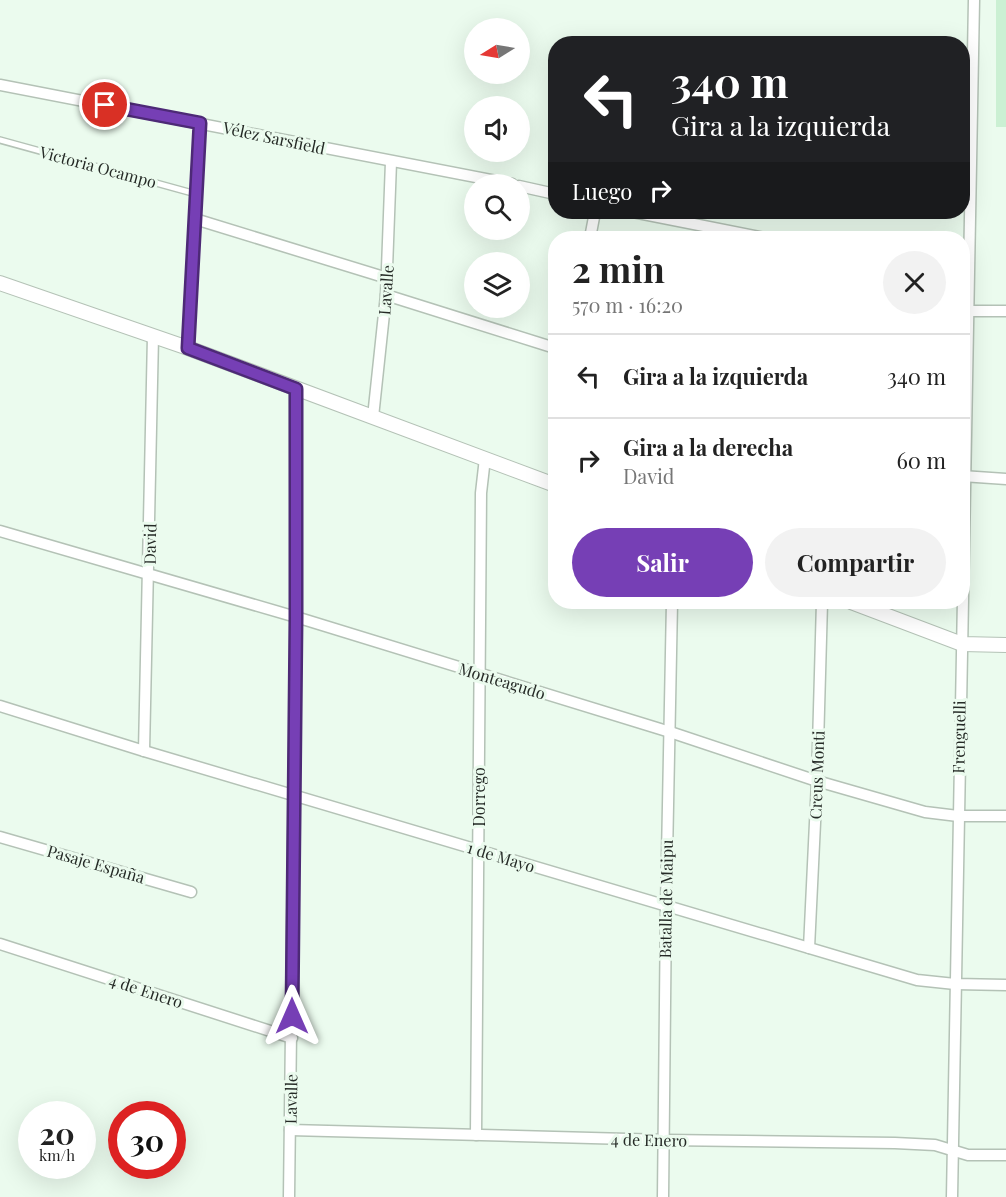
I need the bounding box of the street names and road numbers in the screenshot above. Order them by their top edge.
street label: Vélez Sarsfield [220,116,327,159]
street label: Victoria Ocampo [37,141,159,192]
street label: Lavalle [373,264,398,316]
street label: David [139,523,160,565]
street label: Monteagudo [456,657,548,704]
street label: Frenguelli [947,700,970,774]
street label: Creus Monti [804,730,829,820]
street label: Dorrego [468,767,489,827]
street label: 1 de Mayo [465,836,538,877]
street label: Batalla de Maipu [654,839,677,959]
street label: Pasaje España [45,840,147,887]
street label: 4 de Enero [107,969,186,1012]
street label: Lavalle [280,1074,301,1124]
street label: 4 de Enero [611,1128,688,1151]

